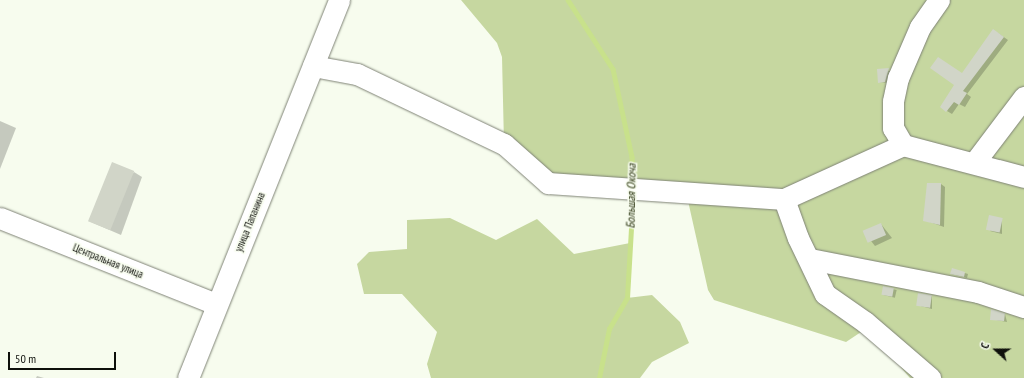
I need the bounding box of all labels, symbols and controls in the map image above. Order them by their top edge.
water label: Большая Окоча [623,163,639,229]
street label: улица Папанина [232,190,268,254]
street label: Центральная улица [71,241,145,281]
north arrow [976,330,1016,370]
text: С [977,341,992,351]
scale bar [10,344,118,370]
text: 50 m [15,351,36,366]

